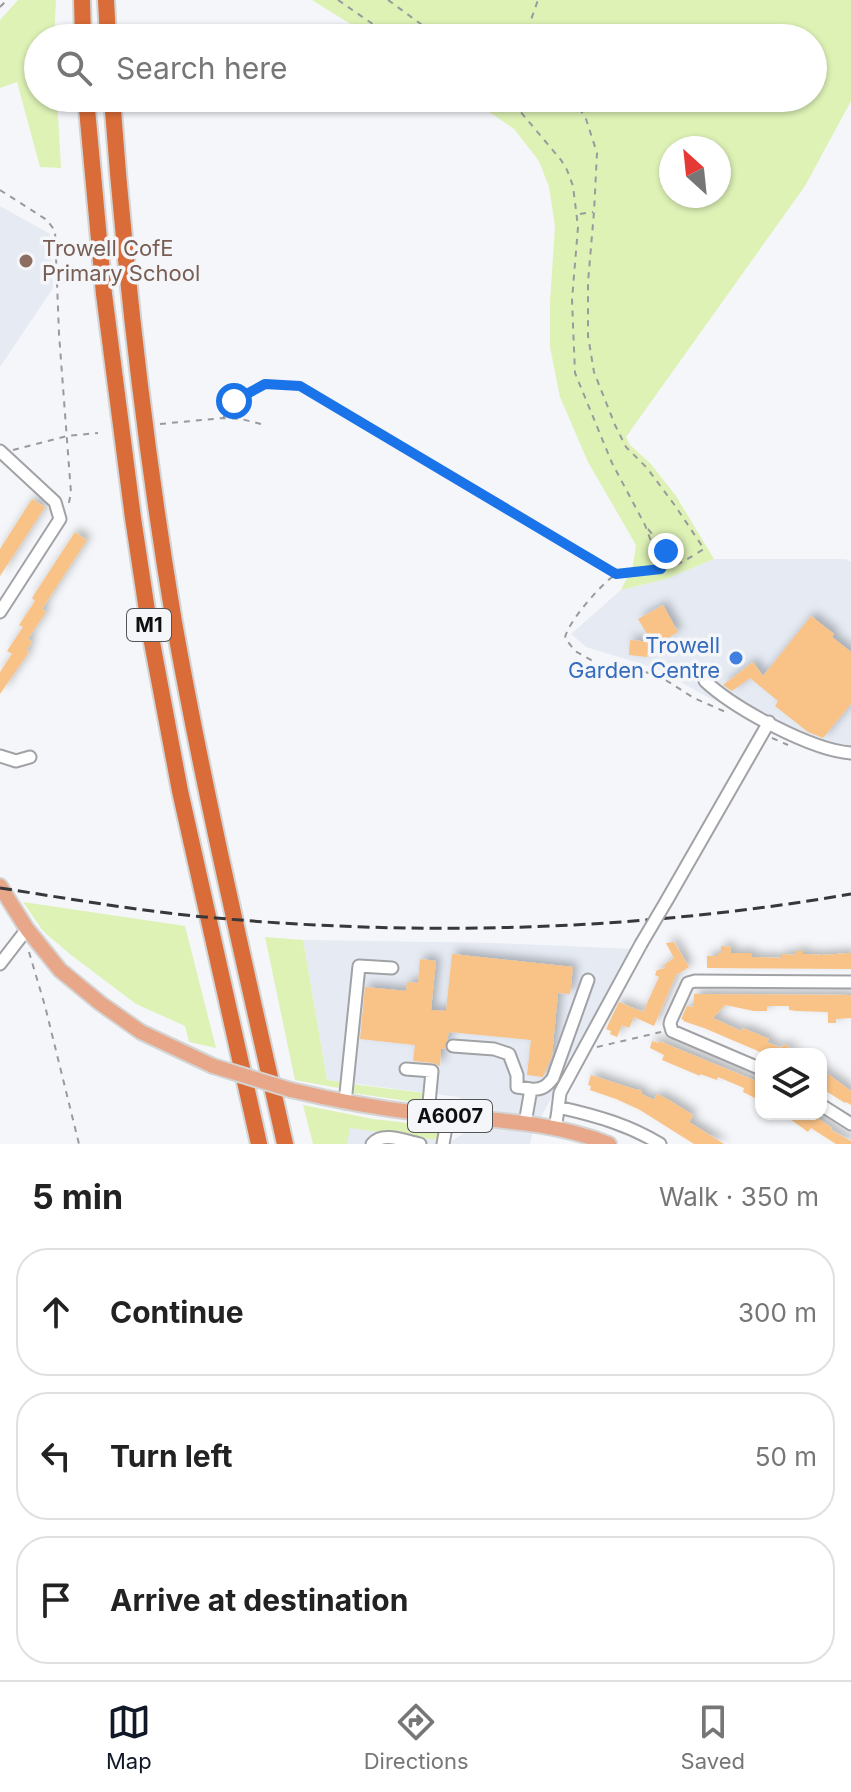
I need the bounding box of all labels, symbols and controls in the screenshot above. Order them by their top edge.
search box [24,24,827,112]
icon: search [52,46,96,90]
text: Search here [116,50,288,86]
north arrow [659,136,731,208]
place label: Trowell CofE Primary School [42,235,200,286]
marker: Trowell CofE Primary School [17,252,35,270]
route start [216,383,252,419]
route end [648,533,684,569]
road number: M1 [127,609,171,641]
place label: Trowell Garden Centre [568,632,720,683]
marker: Trowell Garden Centre [727,649,745,667]
map controls [755,1048,827,1120]
button: layers [755,1048,827,1120]
road number: A6007 [408,1100,492,1132]
text: 5 min [32,1176,123,1217]
text: Walk · 350 m [659,1181,819,1212]
icon: ahead [34,1290,78,1334]
text: Continue [110,1294,244,1330]
text: 300 m [738,1297,817,1328]
icon: left [34,1434,78,1478]
text: Turn left [110,1438,232,1474]
text: 50 m [755,1441,817,1472]
icon: arrive [34,1578,78,1622]
text: Arrive at destination [110,1582,408,1618]
tab: Map [106,1700,152,1774]
tab: Directions [364,1700,469,1774]
tab: Saved [681,1700,745,1774]

